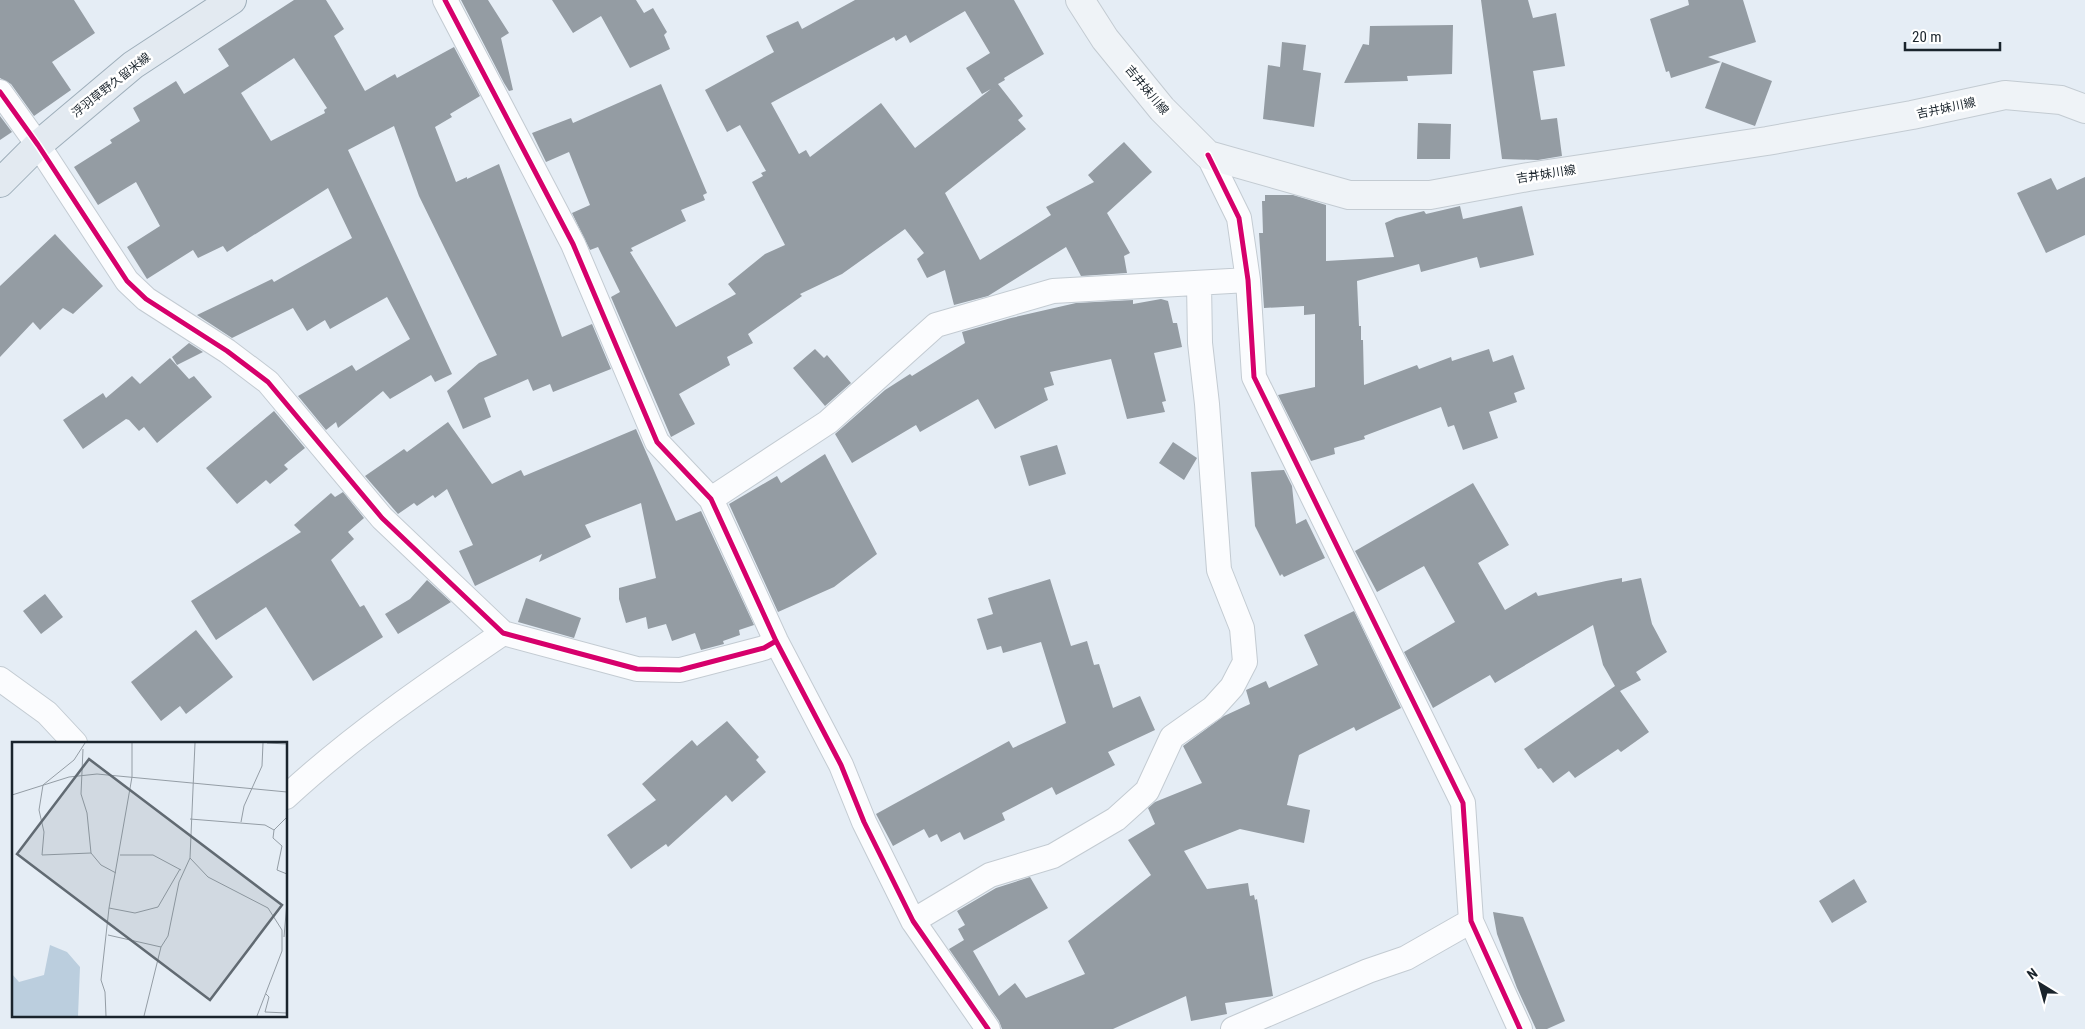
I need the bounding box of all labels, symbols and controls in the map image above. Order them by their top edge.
scale bar [1905,20,2000,52]
text: 20 m [1912,28,1942,46]
street label: 浮羽草野久留米線 [69,50,153,120]
street label: 吉井妹川線 [1122,63,1172,117]
street label: 吉井妹川線 [1915,95,1977,121]
street label: 吉井妹川線 [1515,162,1577,186]
inset map [12,742,288,1016]
north arrow [2015,959,2065,1009]
text: N [2024,965,2040,983]

